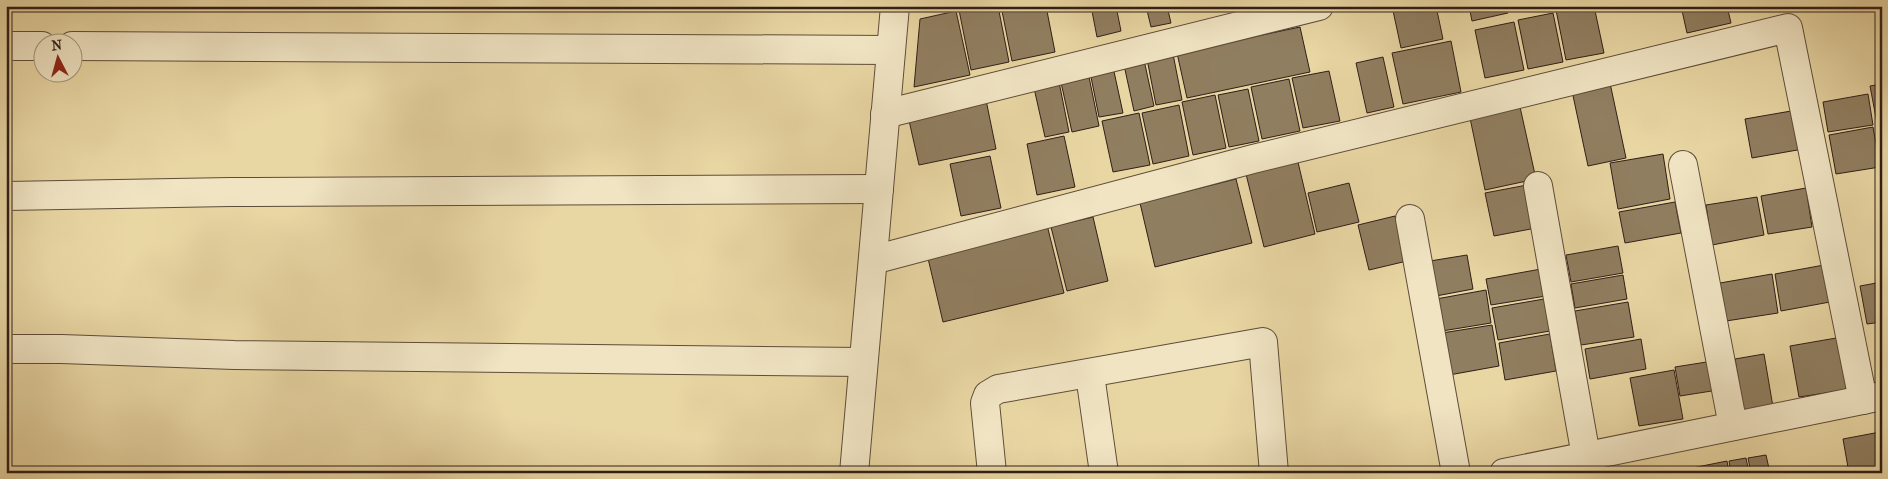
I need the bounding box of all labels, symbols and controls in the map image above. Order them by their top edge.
north arrow [32,32,82,82]
text: N [51,37,63,55]

